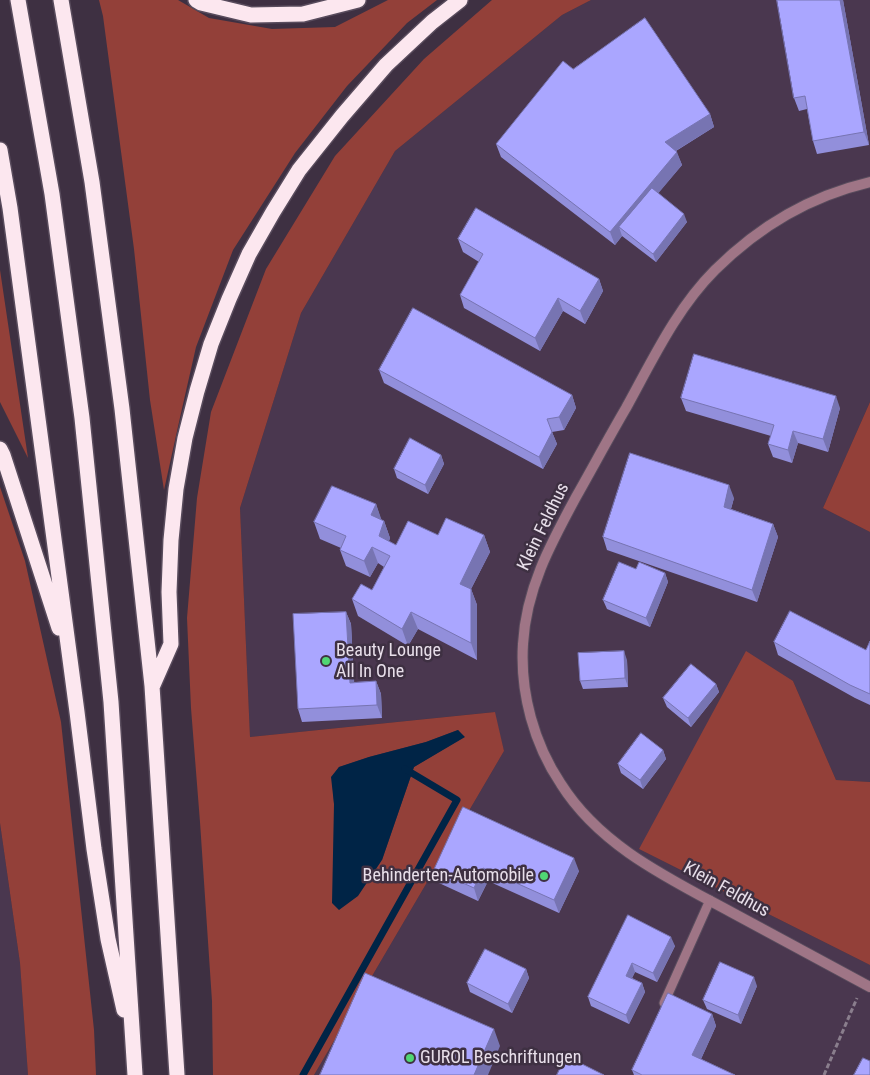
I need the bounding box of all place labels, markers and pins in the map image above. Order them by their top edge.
place label: Beauty Lounge All In One [336,640,441,682]
marker: Beauty Lounge All In One [320,655,332,667]
place label: Behinderten-Automobile [363,865,534,887]
marker: Behinderten-Automobile [538,870,550,882]
place label: GUROL Beschriftungen [420,1047,581,1069]
marker: GUROL Beschriftungen [404,1052,416,1064]

